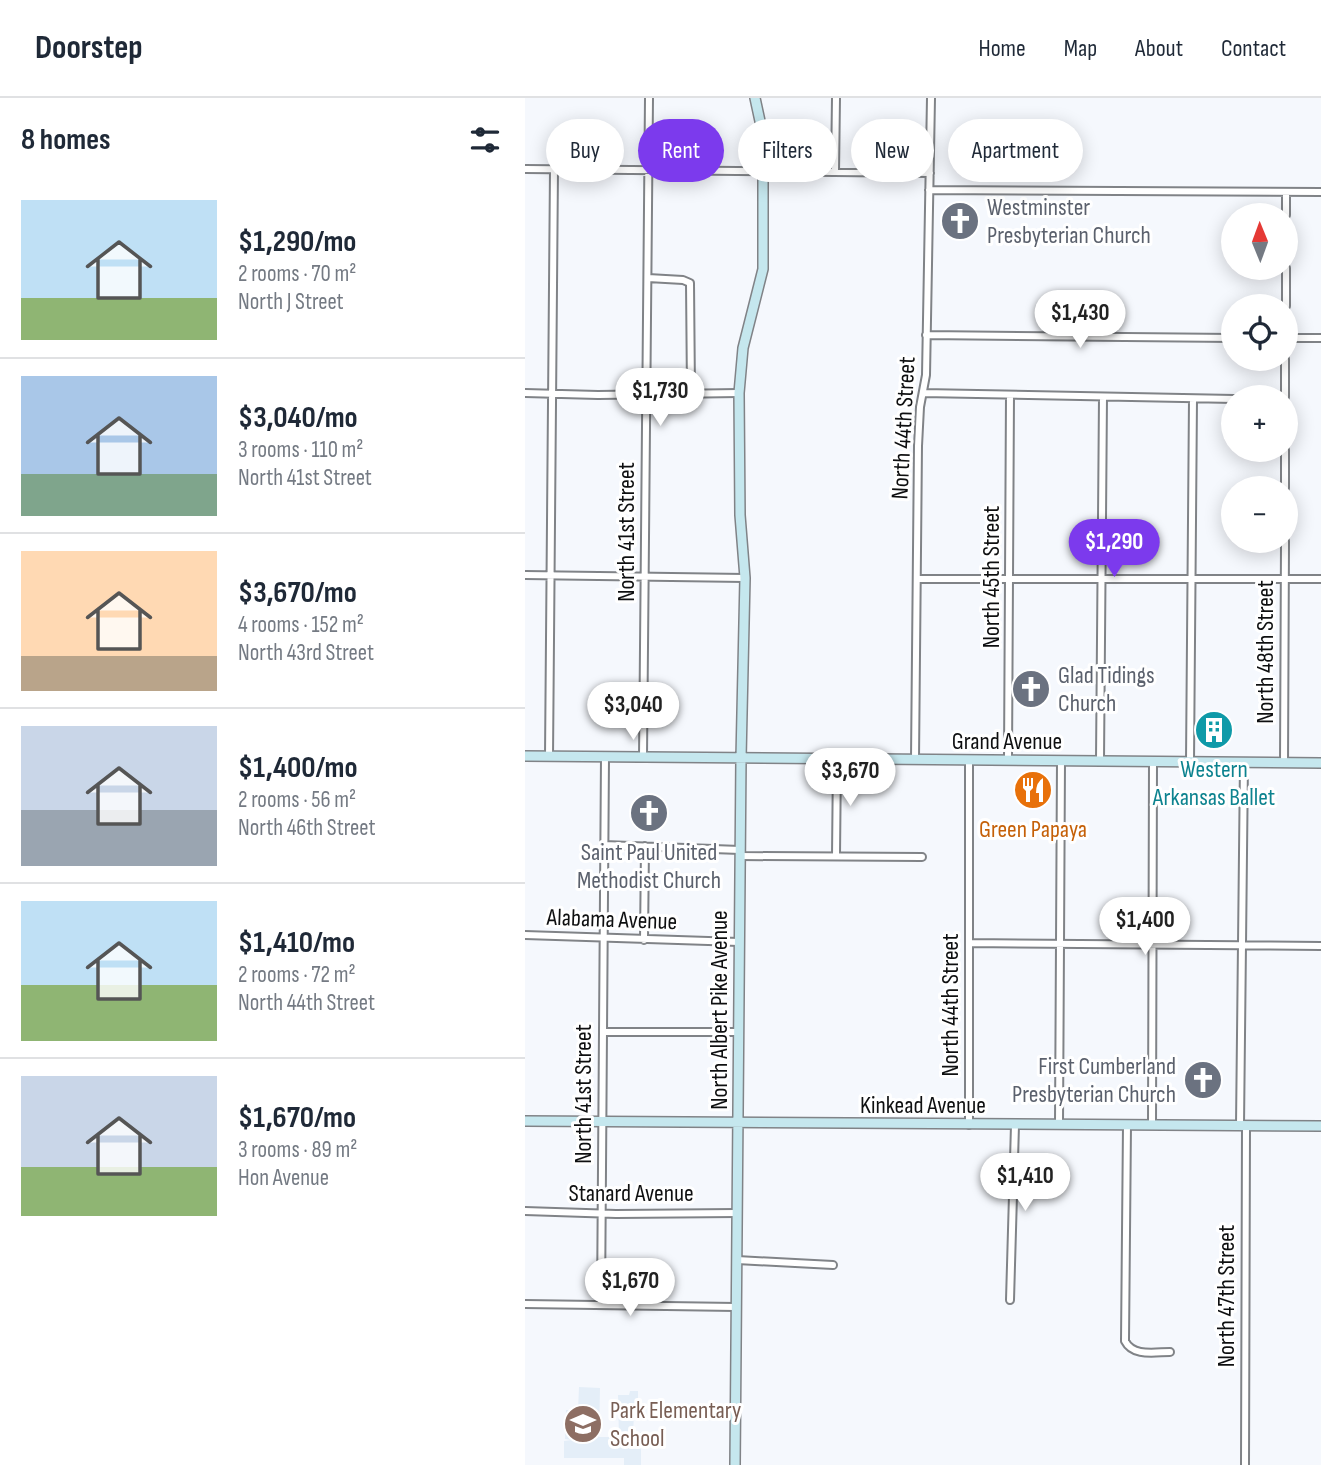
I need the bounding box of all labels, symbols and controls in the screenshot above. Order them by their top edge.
text: Doorstep [35,28,143,68]
text: Home [978,34,1026,63]
text: Map [1064,34,1097,63]
text: About [1135,34,1183,63]
text: Contact [1221,34,1286,63]
chip: Buy [546,119,624,182]
chip: Rent [638,119,724,182]
chip: Filters [738,119,837,182]
chip: New [851,119,934,182]
chip: Apartment [948,119,1083,182]
icon: filters [466,121,504,159]
text: 8 homes [21,122,110,158]
place label: Westminster Presbyterian Church [987,193,1151,250]
church icon: Westminster Presbyterian Church [939,200,981,242]
north arrow [1221,203,1299,280]
map controls [1221,203,1298,553]
text: $1,290/mo [238,224,356,260]
icon: home [77,228,161,312]
text: 2 rooms · 70 m² [238,260,356,288]
text: North J Street [238,288,344,316]
pin: $1,430 [1023,290,1137,350]
button: locate [1221,294,1298,371]
text: $1,430 [1051,299,1109,327]
street label: North 44th Street [885,356,922,500]
pin: $1,730 [603,368,717,428]
text: $1,730 [631,377,689,405]
button: + [1221,385,1298,462]
text: $3,040/mo [238,400,358,436]
icon: home [77,404,161,488]
text: 3 rooms · 110 m² [238,436,363,464]
street label: North 41st Street [612,462,641,602]
text: North 41st Street [238,464,372,492]
button: − [1221,476,1298,553]
street label: North 45th Street [977,506,1006,648]
pin: $1,290 [1057,519,1171,579]
text: $1,290 [1085,528,1143,556]
text: $3,670/mo [238,575,357,611]
icon: home [77,579,161,663]
street label: North 48th Street [1251,580,1280,724]
text: 4 rooms · 152 m² [238,611,364,639]
text: North 43rd Street [238,639,374,667]
place label: Glad Tidings Church [1058,661,1155,718]
church icon: Glad Tidings Church [1010,668,1052,710]
pin: $3,040 [576,682,690,742]
text: $3,040 [603,691,663,719]
building icon: Western Arkansas Ballet [1193,709,1235,751]
street label: Grand Avenue [952,727,1062,756]
pin: $3,670 [793,748,907,808]
text: $1,400/mo [238,750,357,786]
icon: home [77,754,161,838]
place label: Western Arkansas Ballet [1152,755,1275,812]
text: $3,670 [821,757,879,785]
restaurant icon: Green Papaya [1012,769,1054,811]
text: 2 rooms · 56 m² [238,786,356,814]
church icon: Saint Paul United Methodist Church [628,792,670,834]
text: North 46th Street [238,814,375,842]
place label: Green Papaya [979,815,1087,844]
place label: Saint Paul United Methodist Church [577,838,721,895]
pin: $1,400 [1088,898,1202,957]
street label: Alabama Avenue [545,903,678,936]
text: $1,400 [1115,906,1175,934]
street label: North Albert Pike Avenue [705,910,734,1110]
text: $1,410/mo [238,925,355,961]
icon: home [77,929,161,1013]
street label: North 44th Street [936,934,965,1077]
text: 2 rooms · 72 m² [238,961,356,989]
text: North 44th Street [238,989,375,1017]
street label: North 41st Street [569,1024,598,1164]
place label: First Cumberland Presbyterian Church [1012,1052,1176,1109]
church icon: First Cumberland Presbyterian Church [1182,1059,1224,1101]
street label: Kinkead Avenue [860,1091,986,1120]
text: $1,670/mo [238,1100,356,1136]
icon: home [77,1104,161,1188]
text: 3 rooms · 89 m² [238,1136,357,1164]
pin: $1,410 [968,1154,1082,1213]
text: $1,410 [996,1162,1054,1190]
text: Hon Avenue [238,1164,329,1192]
street label: Stanard Avenue [568,1179,694,1208]
street label: North 47th Street [1212,1225,1241,1367]
pin: $1,670 [573,1258,687,1318]
text: $1,670 [601,1267,659,1295]
place label: Park Elementary School [610,1396,741,1453]
school or university icon: Park Elementary School [562,1403,604,1445]

